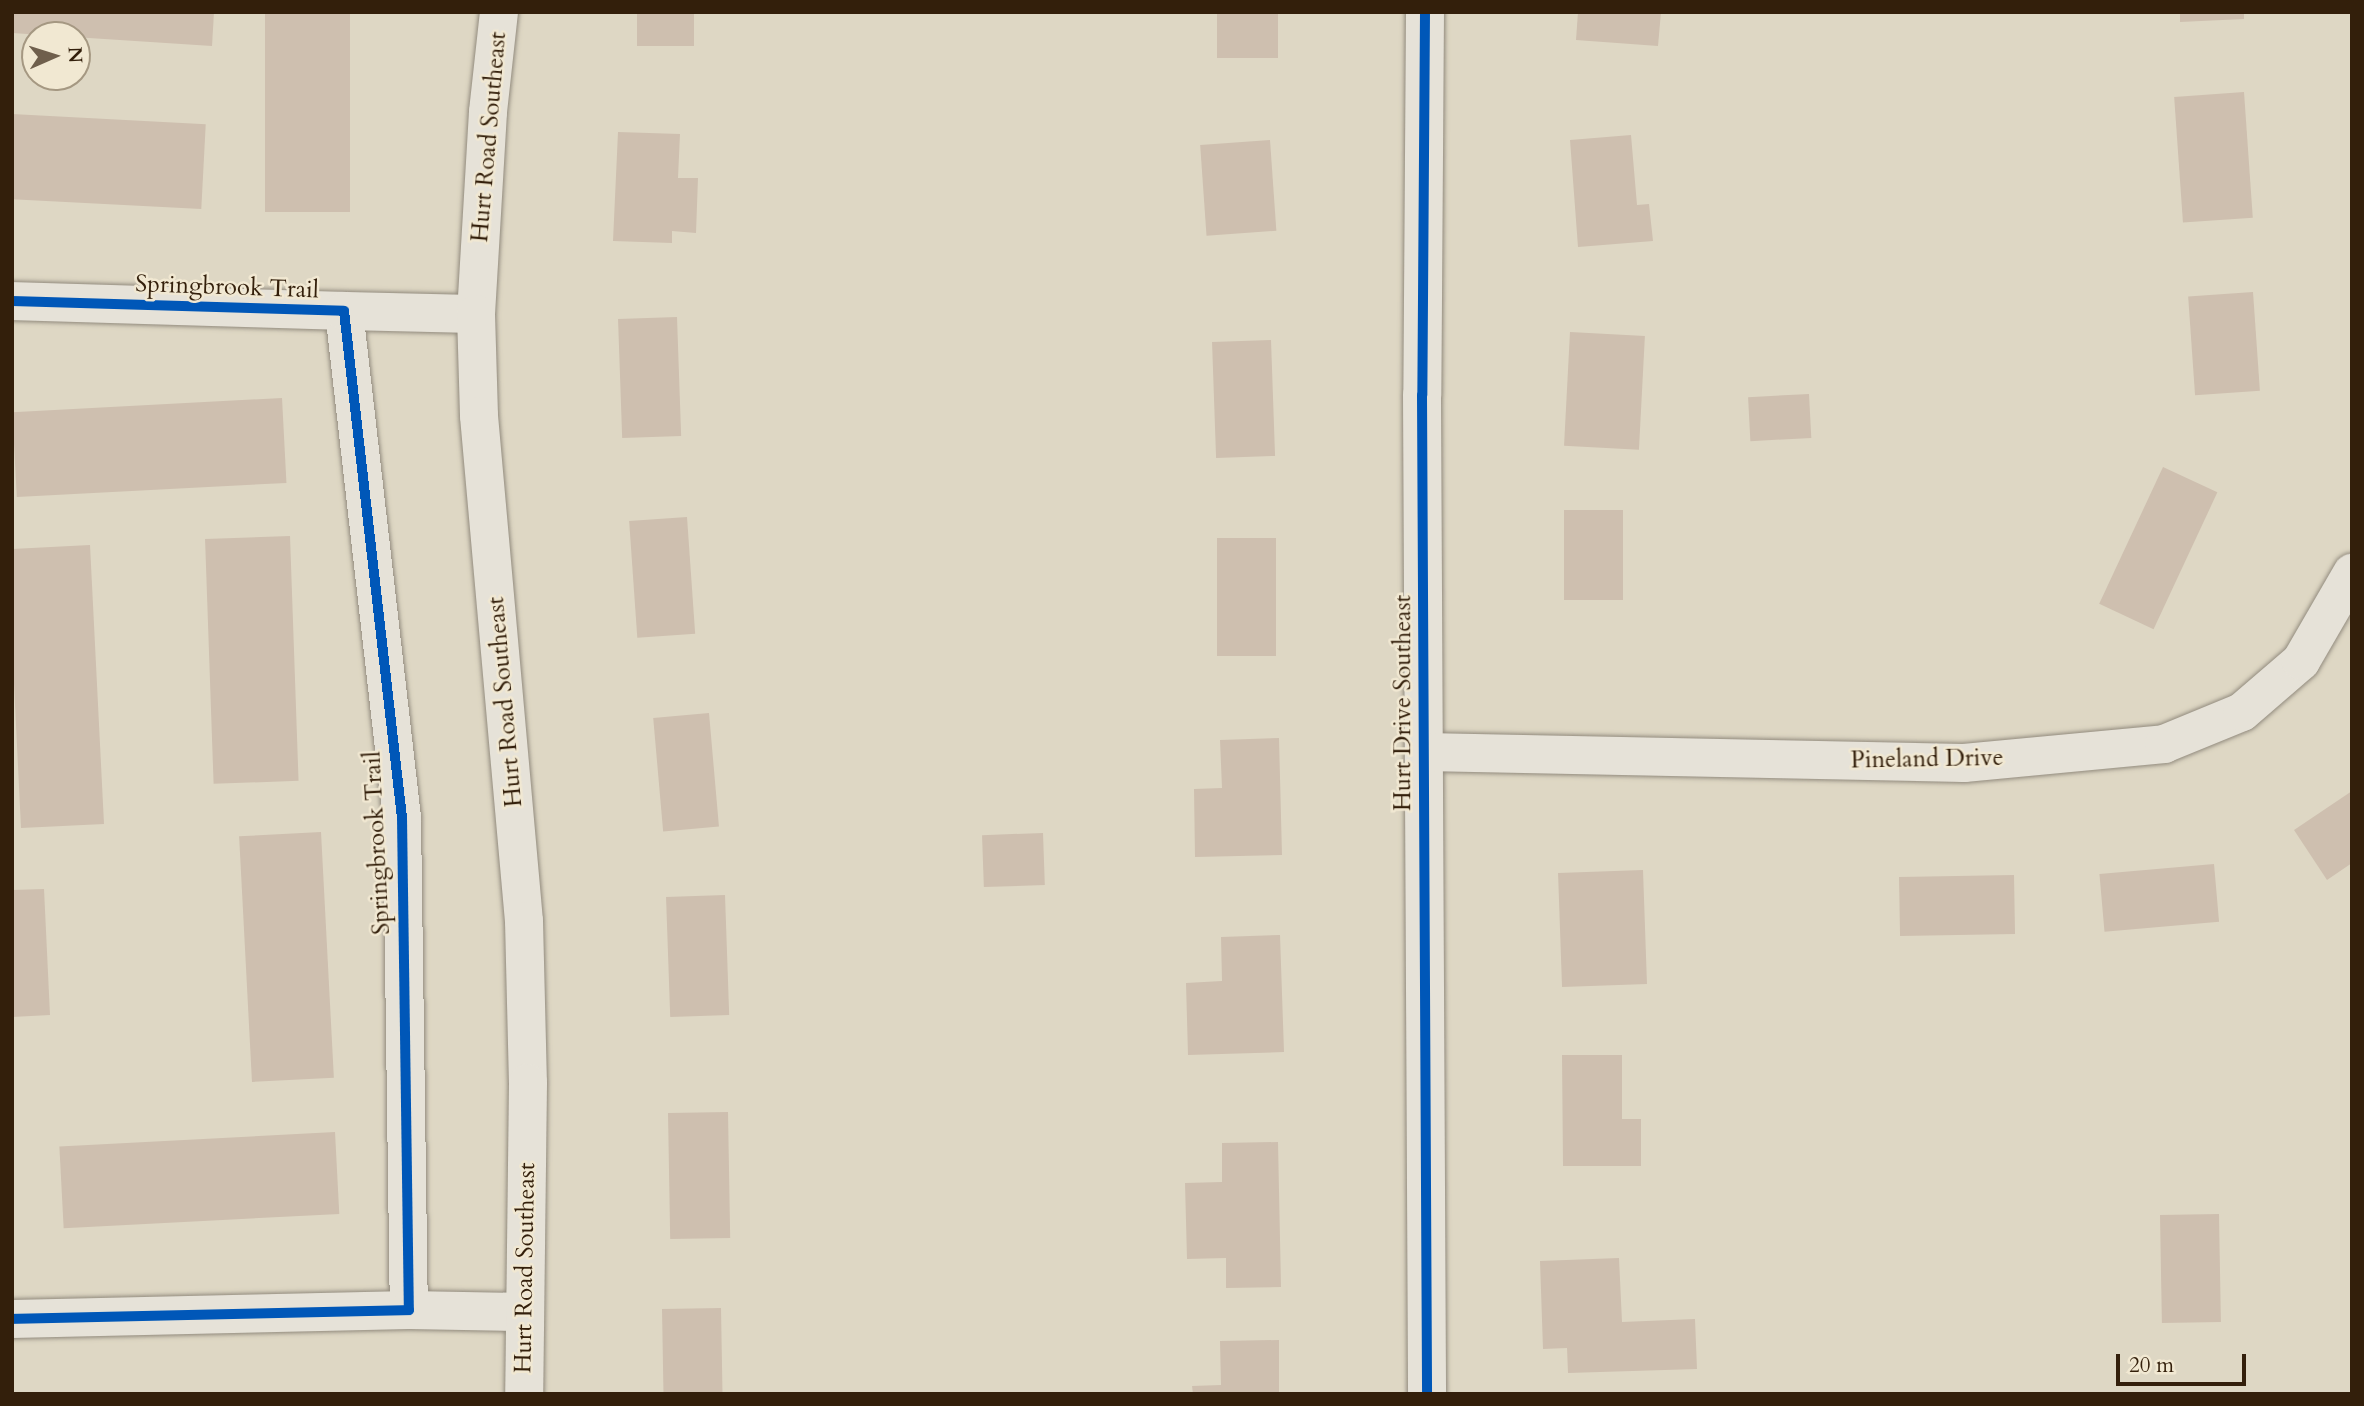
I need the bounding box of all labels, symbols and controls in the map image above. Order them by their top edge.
north arrow [21,21,91,91]
street label: Hurt Road Southeast [465,31,513,243]
text: N [62,46,88,64]
street label: Springbrook Trail [135,269,319,305]
street label: Hurt Drive Southeast [1389,595,1417,811]
street label: Hurt Road Southeast [481,596,529,808]
street label: Pineland Drive [1850,743,2004,775]
street label: Springbrook Trail [358,750,396,936]
street label: Hurt Road Southeast [509,1162,541,1374]
scale bar [2119,1340,2248,1384]
text: 20 m [2129,1351,2174,1380]

